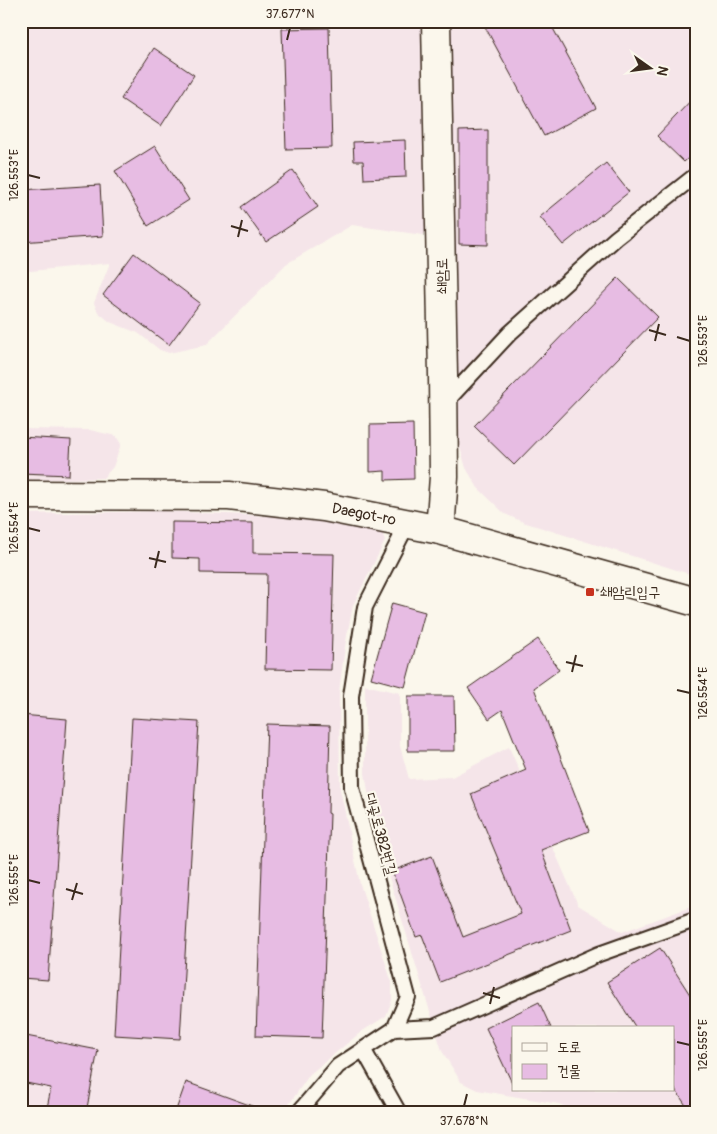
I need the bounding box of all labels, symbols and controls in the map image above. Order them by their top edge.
text: 37.677°N [266,7,314,22]
north arrow [624,42,674,92]
text: N [653,64,672,78]
text: 126.553°E [7,149,22,201]
street label: 쇄암로 [433,258,452,294]
text: 126.553°E [696,315,711,367]
street label: Daegot-ro [330,499,398,530]
text: 126.554°E [7,502,22,554]
place label: 쇄암리입구 [600,583,660,602]
marker: 쇄암리입구 [584,586,596,598]
text: 126.554°E [696,667,711,719]
street label: 대곶로382번길 [360,791,401,877]
text: 126.555°E [7,854,22,906]
text: 126.555°E [696,1019,711,1071]
legend [512,1026,674,1092]
text: 도로 [557,1038,581,1057]
text: 건물 [557,1062,581,1081]
text: 37.678°N [440,1114,488,1129]

